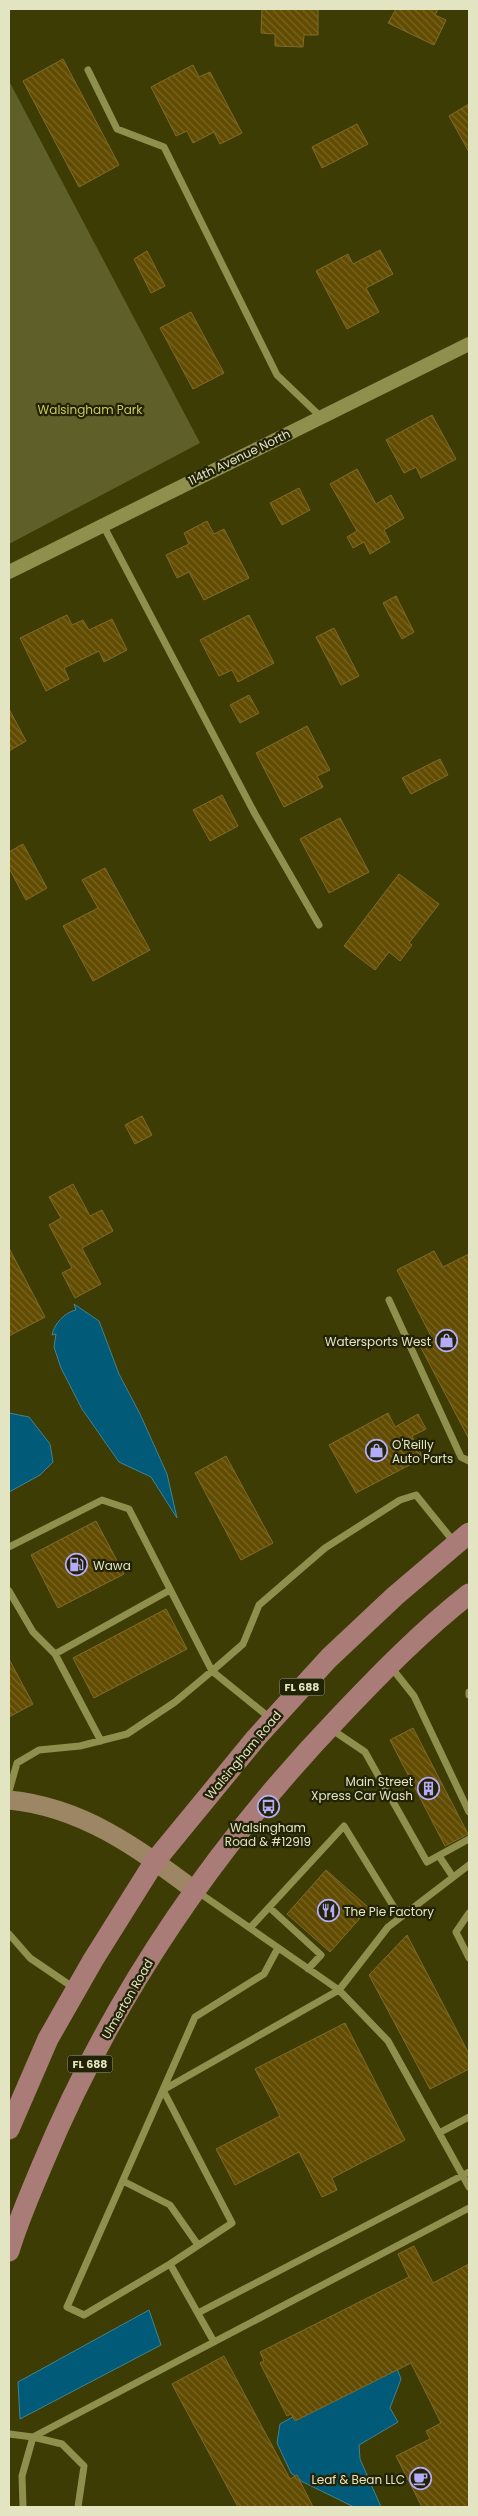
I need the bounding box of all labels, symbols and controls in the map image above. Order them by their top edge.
park label: Walsingham Park [38,401,143,418]
street label: 114th Avenue North [185,425,293,489]
shop icon: Watersports West [435,1329,459,1353]
place label: Watersports West [325,1333,431,1350]
place label: O'Reilly Auto Parts [392,1436,453,1467]
shop icon: O'Reilly Auto Parts [364,1439,388,1463]
fuel station icon: Wawa [65,1553,89,1577]
place label: Wawa [93,1557,131,1574]
road number: FL 688 [280,1678,324,1695]
street label: Walsingham Road [201,1707,285,1803]
place label: Main Street Xpress Car Wash [311,1773,413,1804]
building icon: Main Street Xpress Car Wash [417,1776,441,1800]
bus stop icon: Walsingham Road & #12919 [256,1794,280,1818]
place label: Walsingham Road & #12919 [225,1819,311,1850]
restaurant icon: The Pie Factory [316,1899,340,1923]
place label: The Pie Factory [344,1903,434,1920]
street label: Ulmerton Road [97,1956,157,2042]
road number: FL 688 [68,2056,112,2072]
cafe icon: Leaf & Bean LLC [409,2467,433,2491]
place label: Leaf & Bean LLC [312,2471,405,2488]

